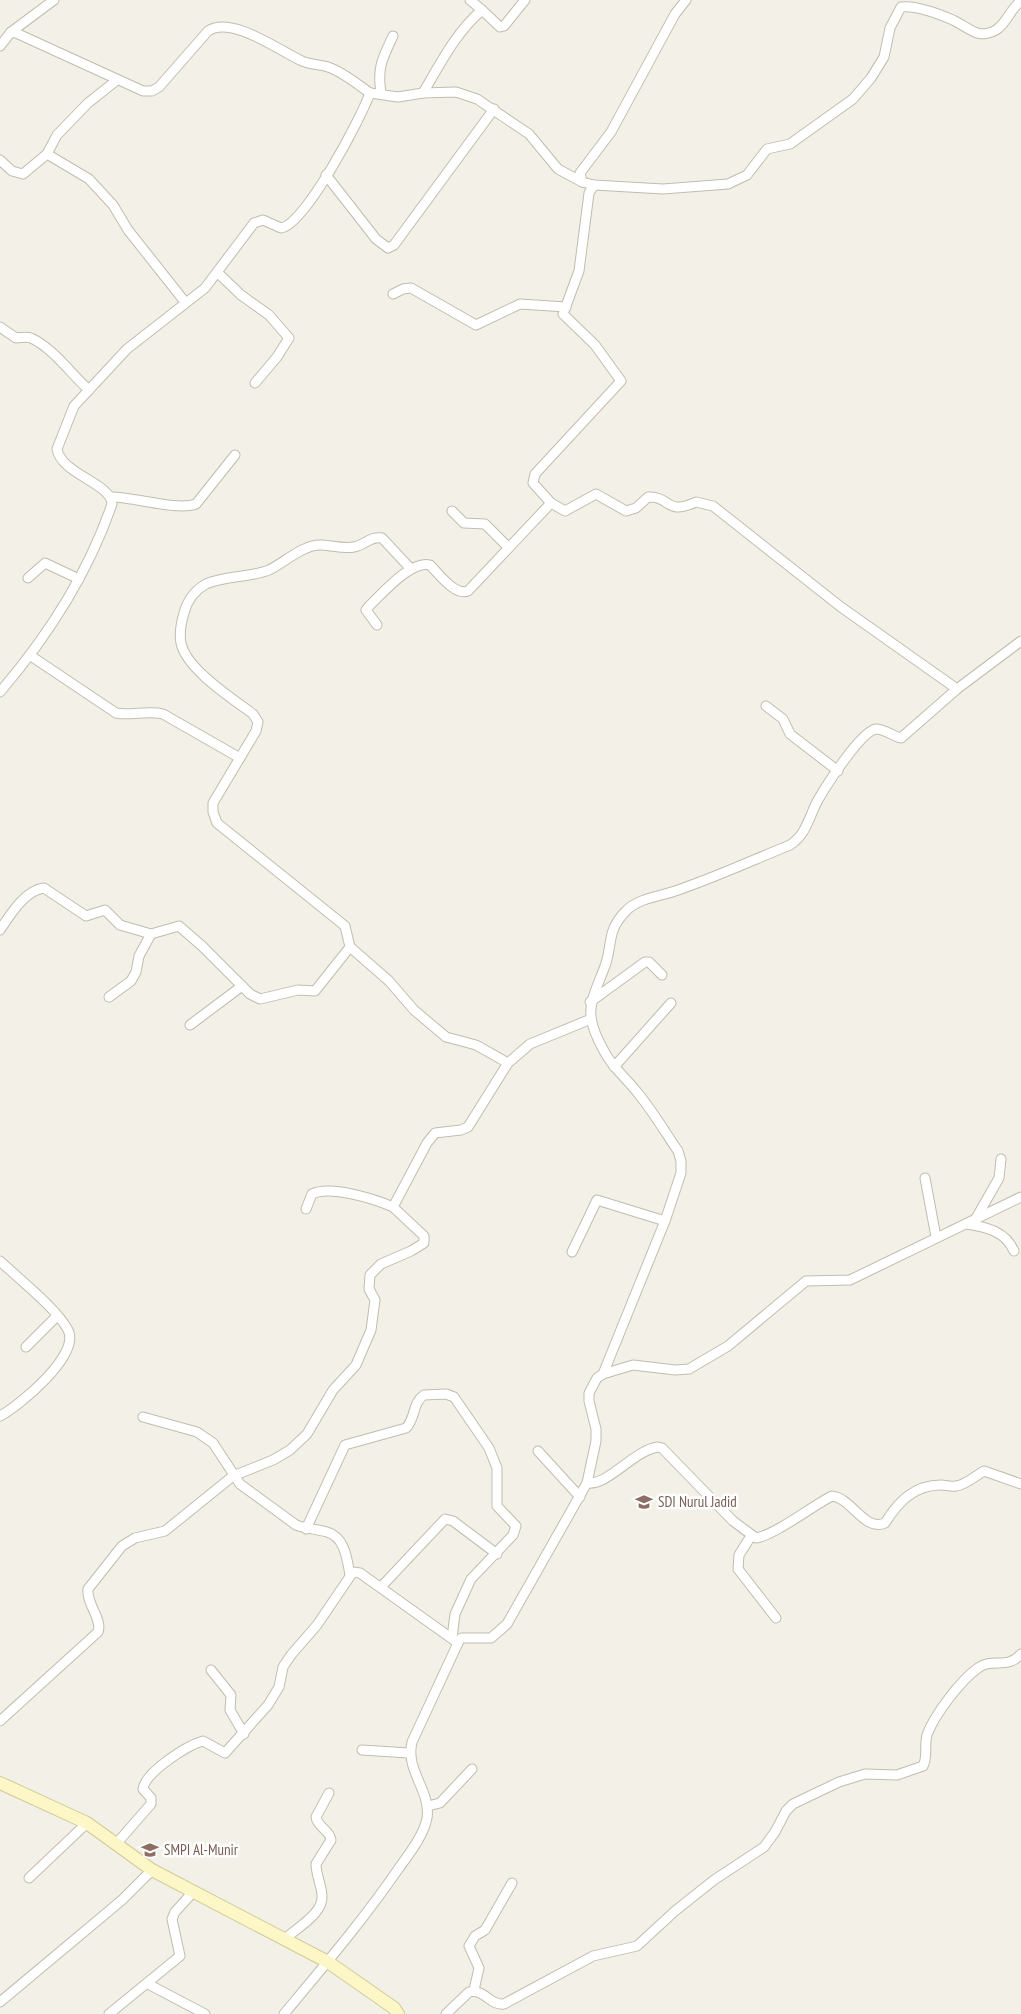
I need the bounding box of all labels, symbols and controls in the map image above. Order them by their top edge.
school or university icon: SDI Nurul Jadid [634,1492,654,1512]
place label: SDI Nurul Jadid [658,1492,737,1511]
school or university icon: SMPI Al-Munir [140,1840,160,1860]
place label: SMPI Al-Munir [164,1840,239,1859]

